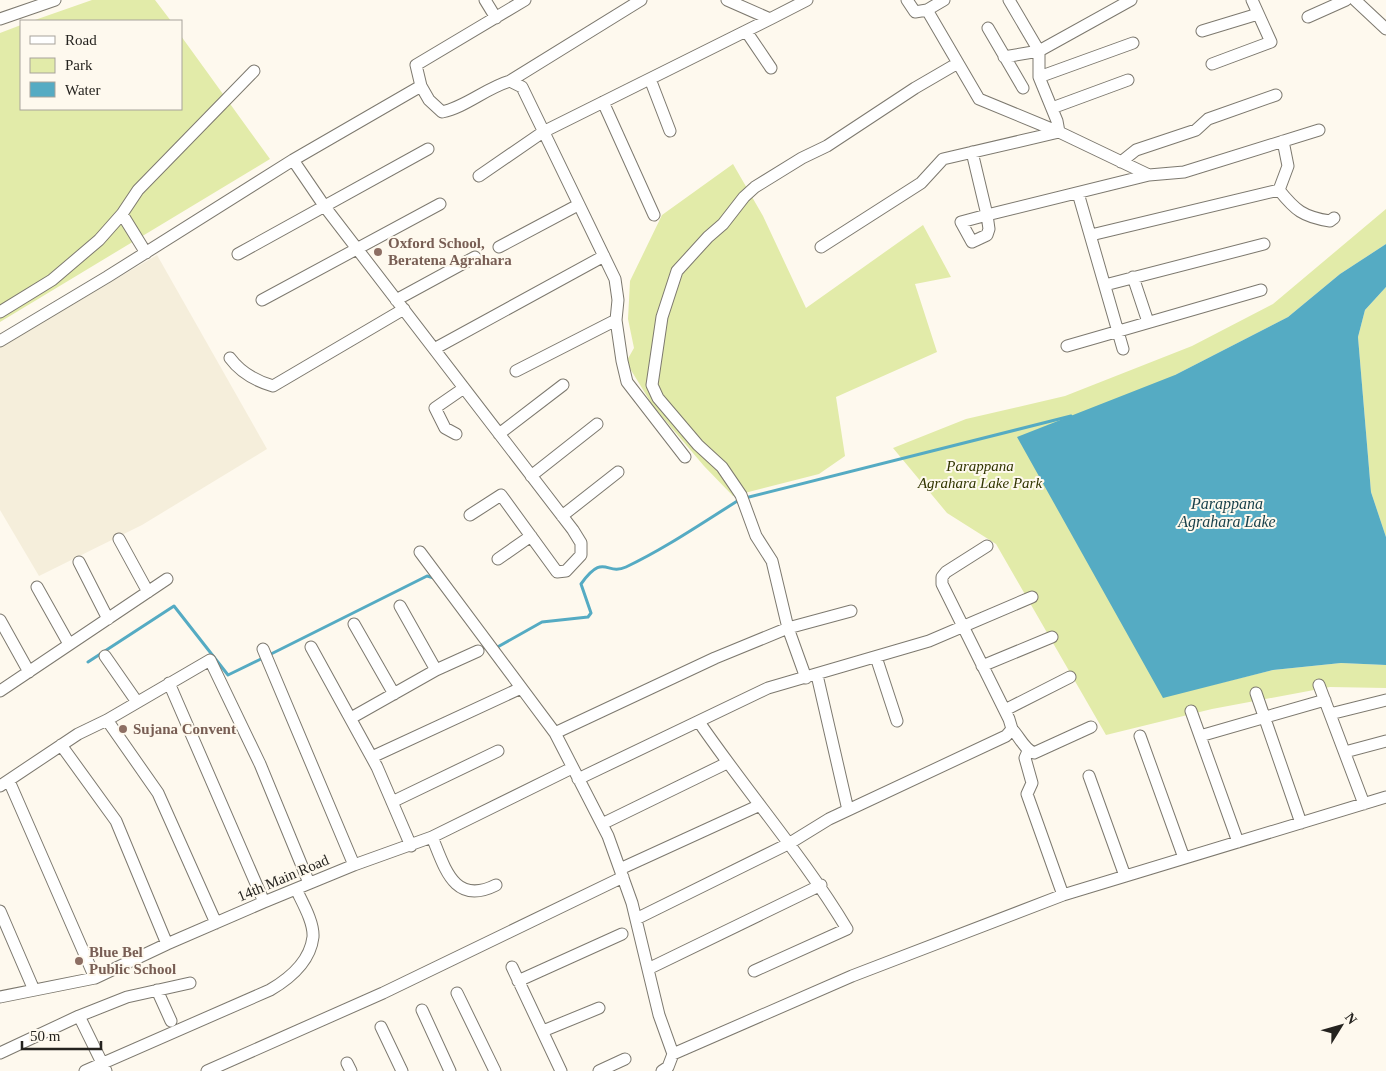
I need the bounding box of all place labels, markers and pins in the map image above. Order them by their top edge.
place label: Oxford School, Beratena Agrahara [388,235,512,268]
marker: Oxford School, Beratena Agrahara [372,246,384,258]
place label: Sujana Convent [133,721,236,737]
marker: Sujana Convent [117,723,129,735]
place label: Blue Bel Public School [89,944,176,977]
marker: Blue Bel Public School [73,955,85,967]

